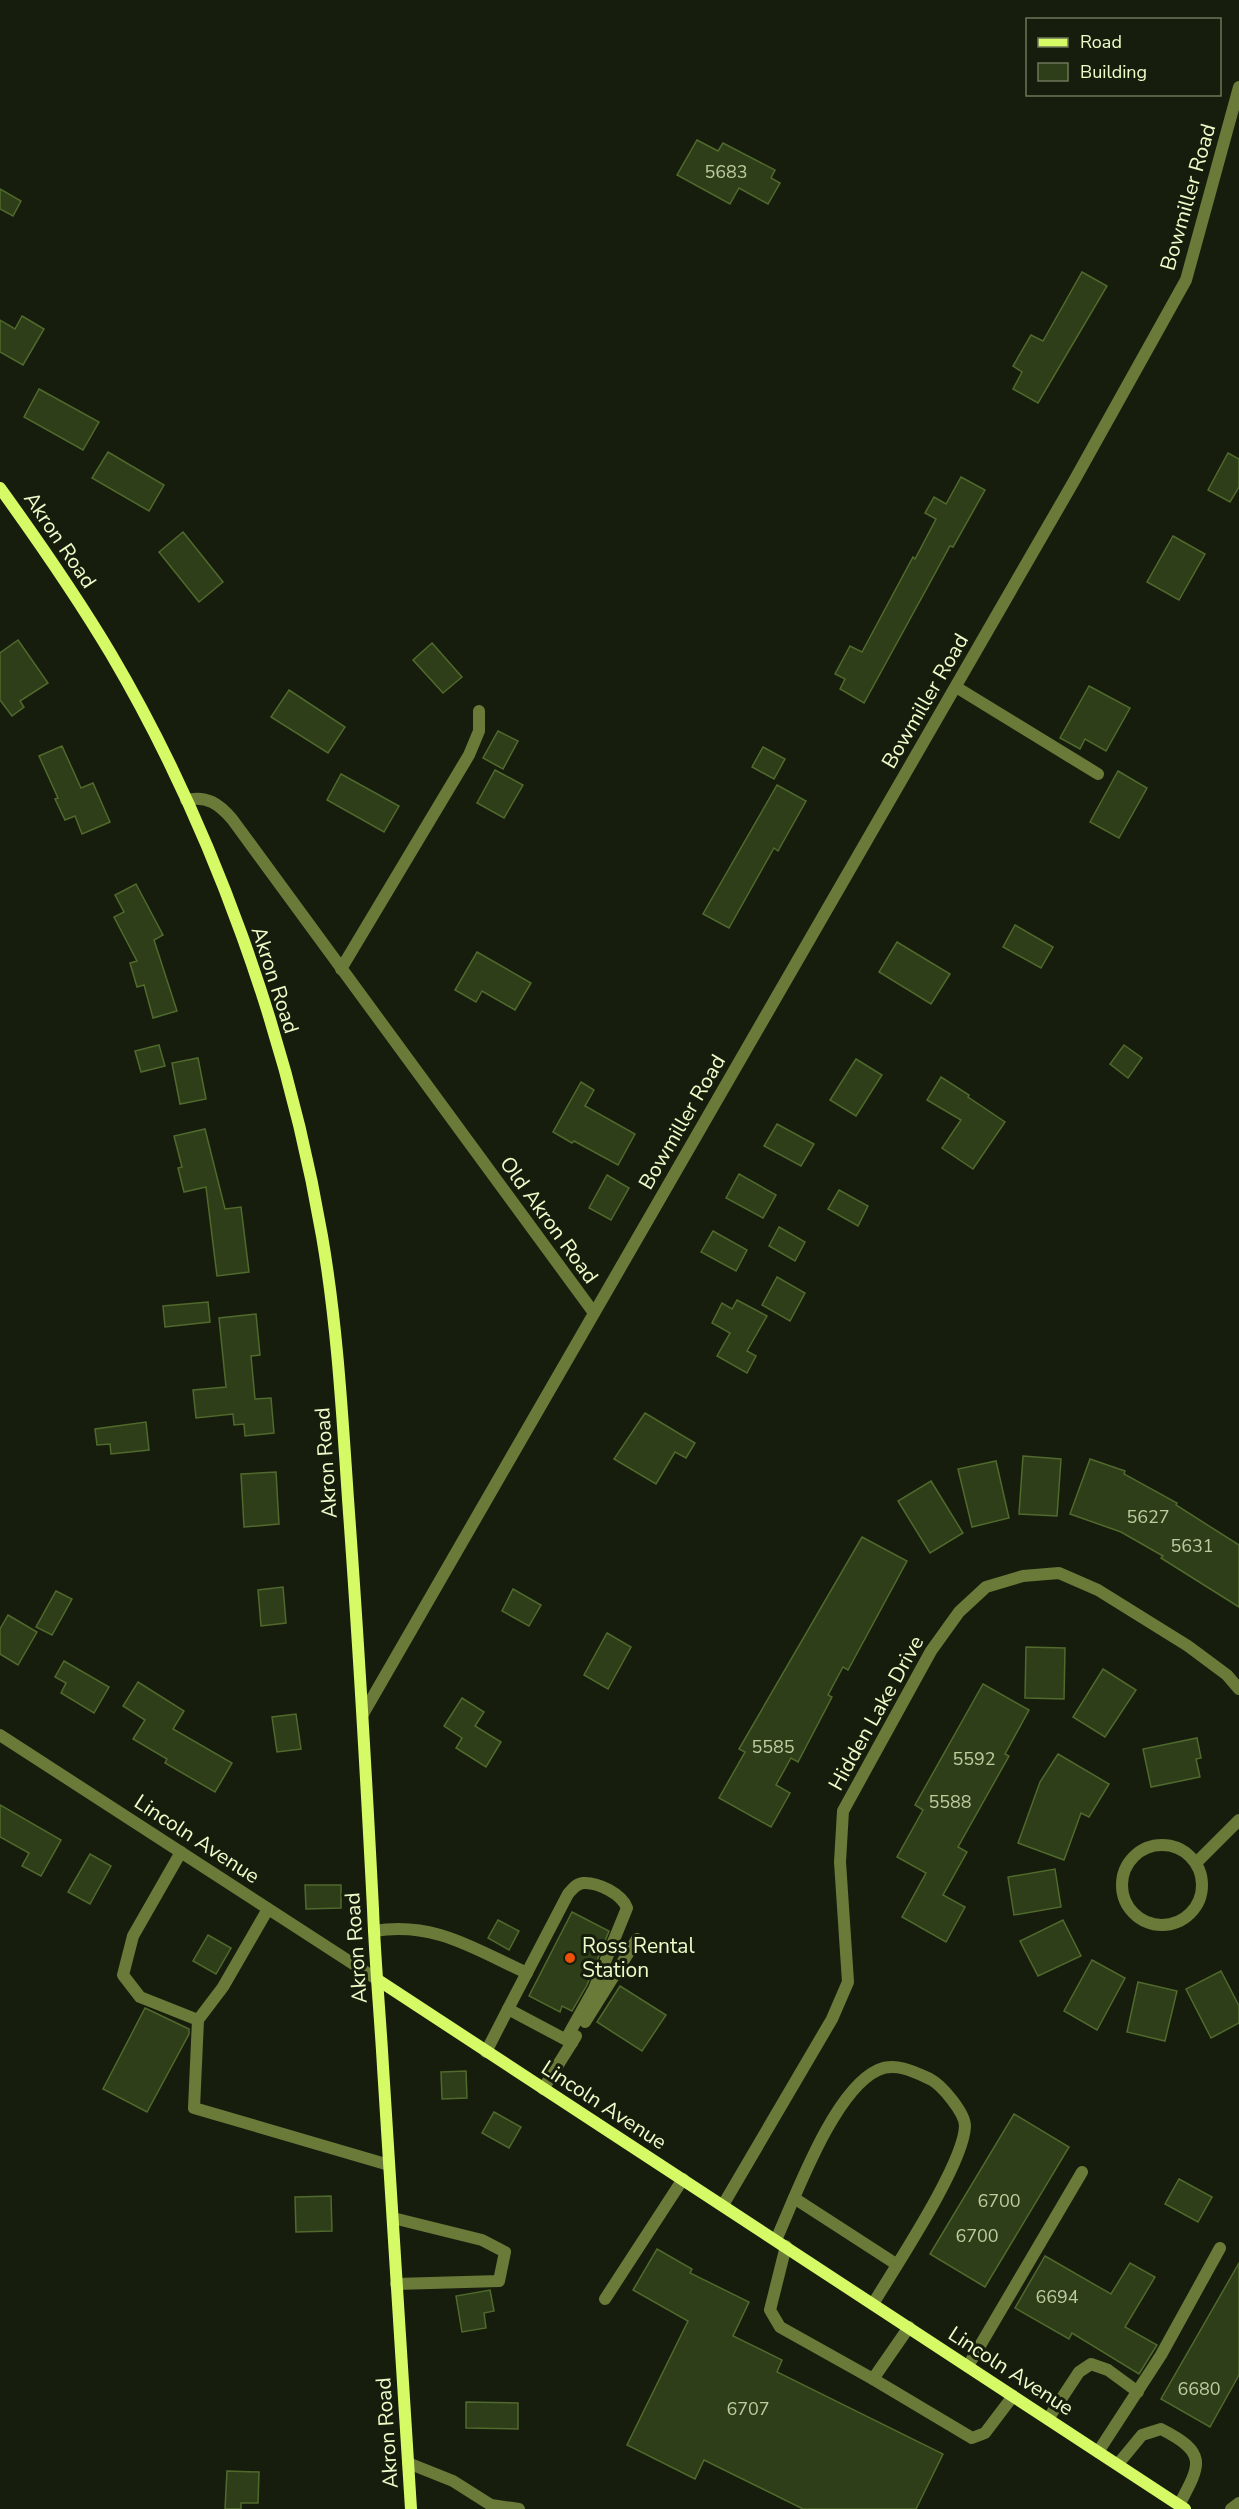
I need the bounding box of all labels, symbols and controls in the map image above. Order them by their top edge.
legend [1026,18,1221,96]
text: Road [1080,30,1122,54]
text: Building [1080,60,1147,84]
street label: Bowmiller Road [1154,120,1222,274]
house number: 5683 [704,160,748,184]
street label: Akron Road [17,486,103,594]
street label: Bowmiller Road [875,628,975,774]
street label: Akron Road [245,923,305,1037]
street label: Bowmiller Road [632,1049,732,1195]
street label: Old Akron Road [493,1151,605,1289]
street label: Akron Road [308,1407,344,1519]
house number: 5627 [1126,1505,1170,1529]
house number: 5631 [1170,1534,1214,1558]
street label: Hidden Lake Drive [822,1631,930,1795]
house number: 5585 [751,1735,795,1759]
house number: 5592 [952,1747,996,1771]
street label: Lincoln Avenue [129,1788,265,1890]
house number: 5588 [928,1790,972,1814]
street label: Akron Road [338,1892,374,2004]
place label: Ross Rental Station [582,1932,695,1984]
marker: Ross Rental Station [563,1951,577,1965]
street label: Lincoln Avenue [536,2054,672,2156]
house number: 6700 [977,2189,1021,2213]
house number: 6700 [955,2224,999,2248]
house number: 6694 [1035,2285,1079,2309]
street label: Lincoln Avenue [943,2320,1079,2422]
street label: Akron Road [369,2377,405,2489]
house number: 6680 [1177,2377,1221,2401]
house number: 6707 [726,2397,770,2421]

